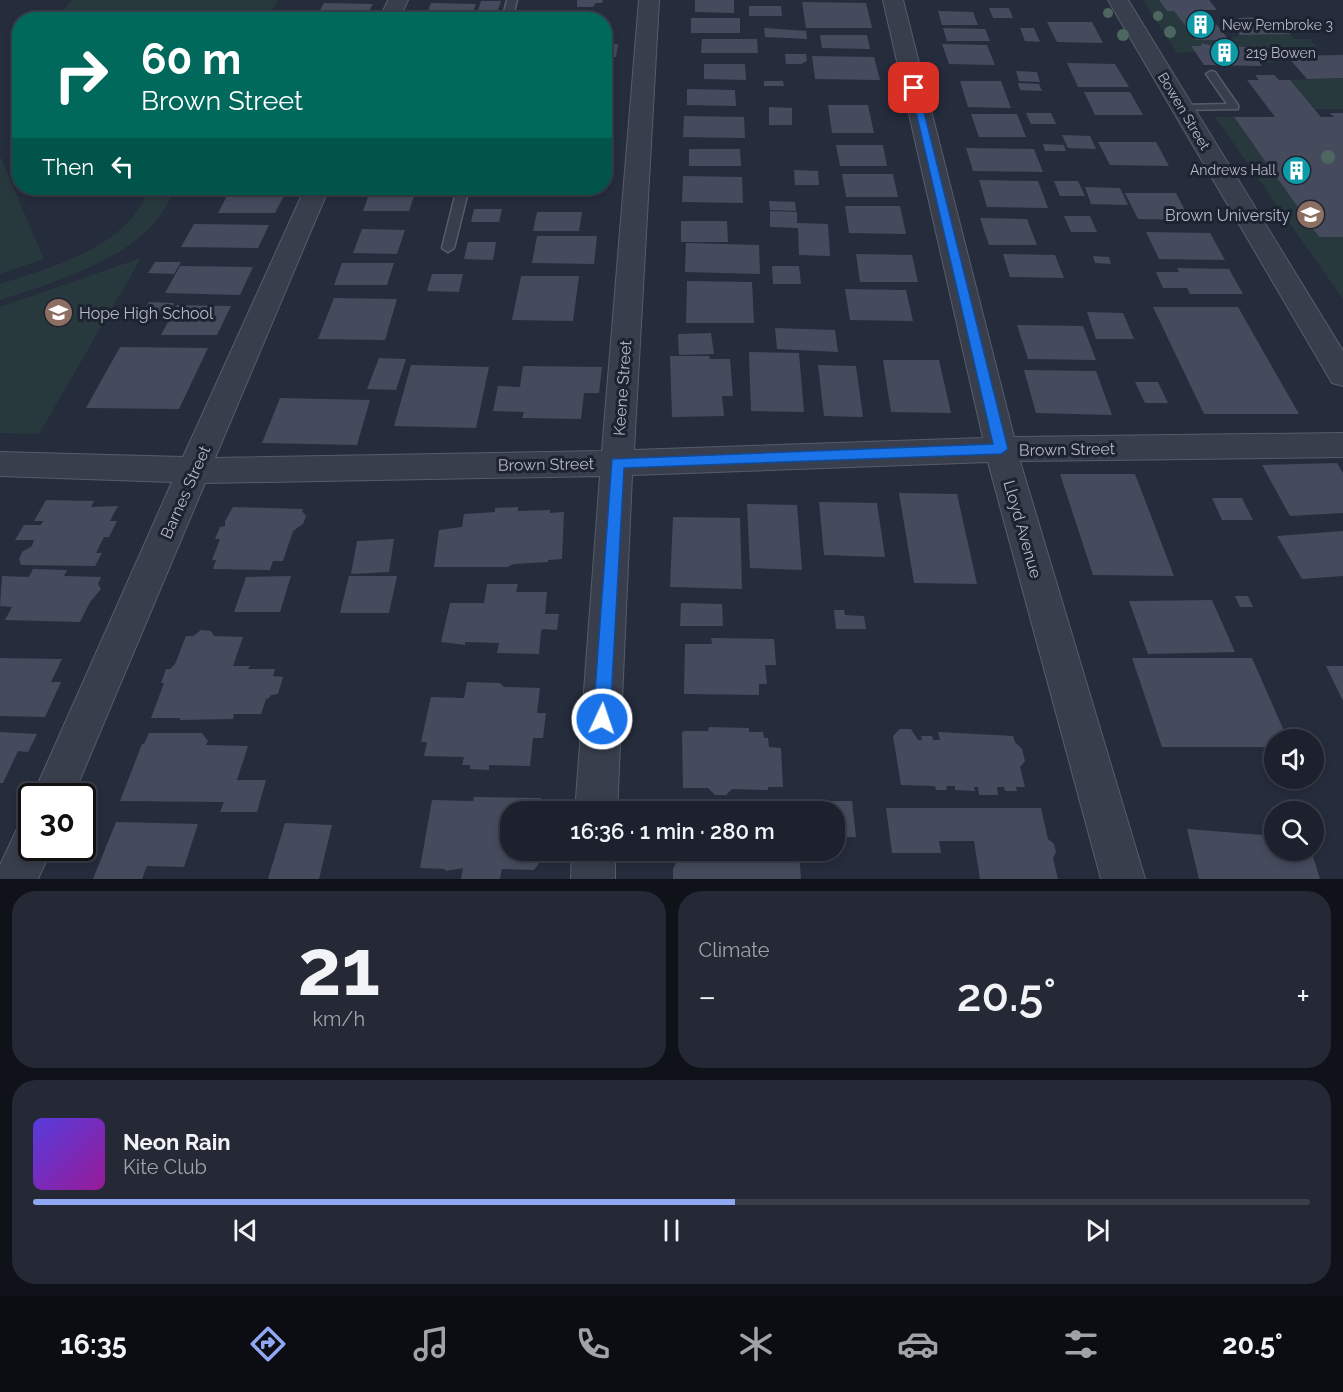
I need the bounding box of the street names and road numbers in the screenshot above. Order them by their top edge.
street label: Bowen Street [1155,69,1213,153]
street label: Keene Street [610,339,635,436]
street label: Brown Street [1019,439,1116,460]
street label: Barnes Street [156,442,215,542]
street label: Brown Street [498,454,595,475]
street label: Lloyd Avenue [999,478,1046,580]

